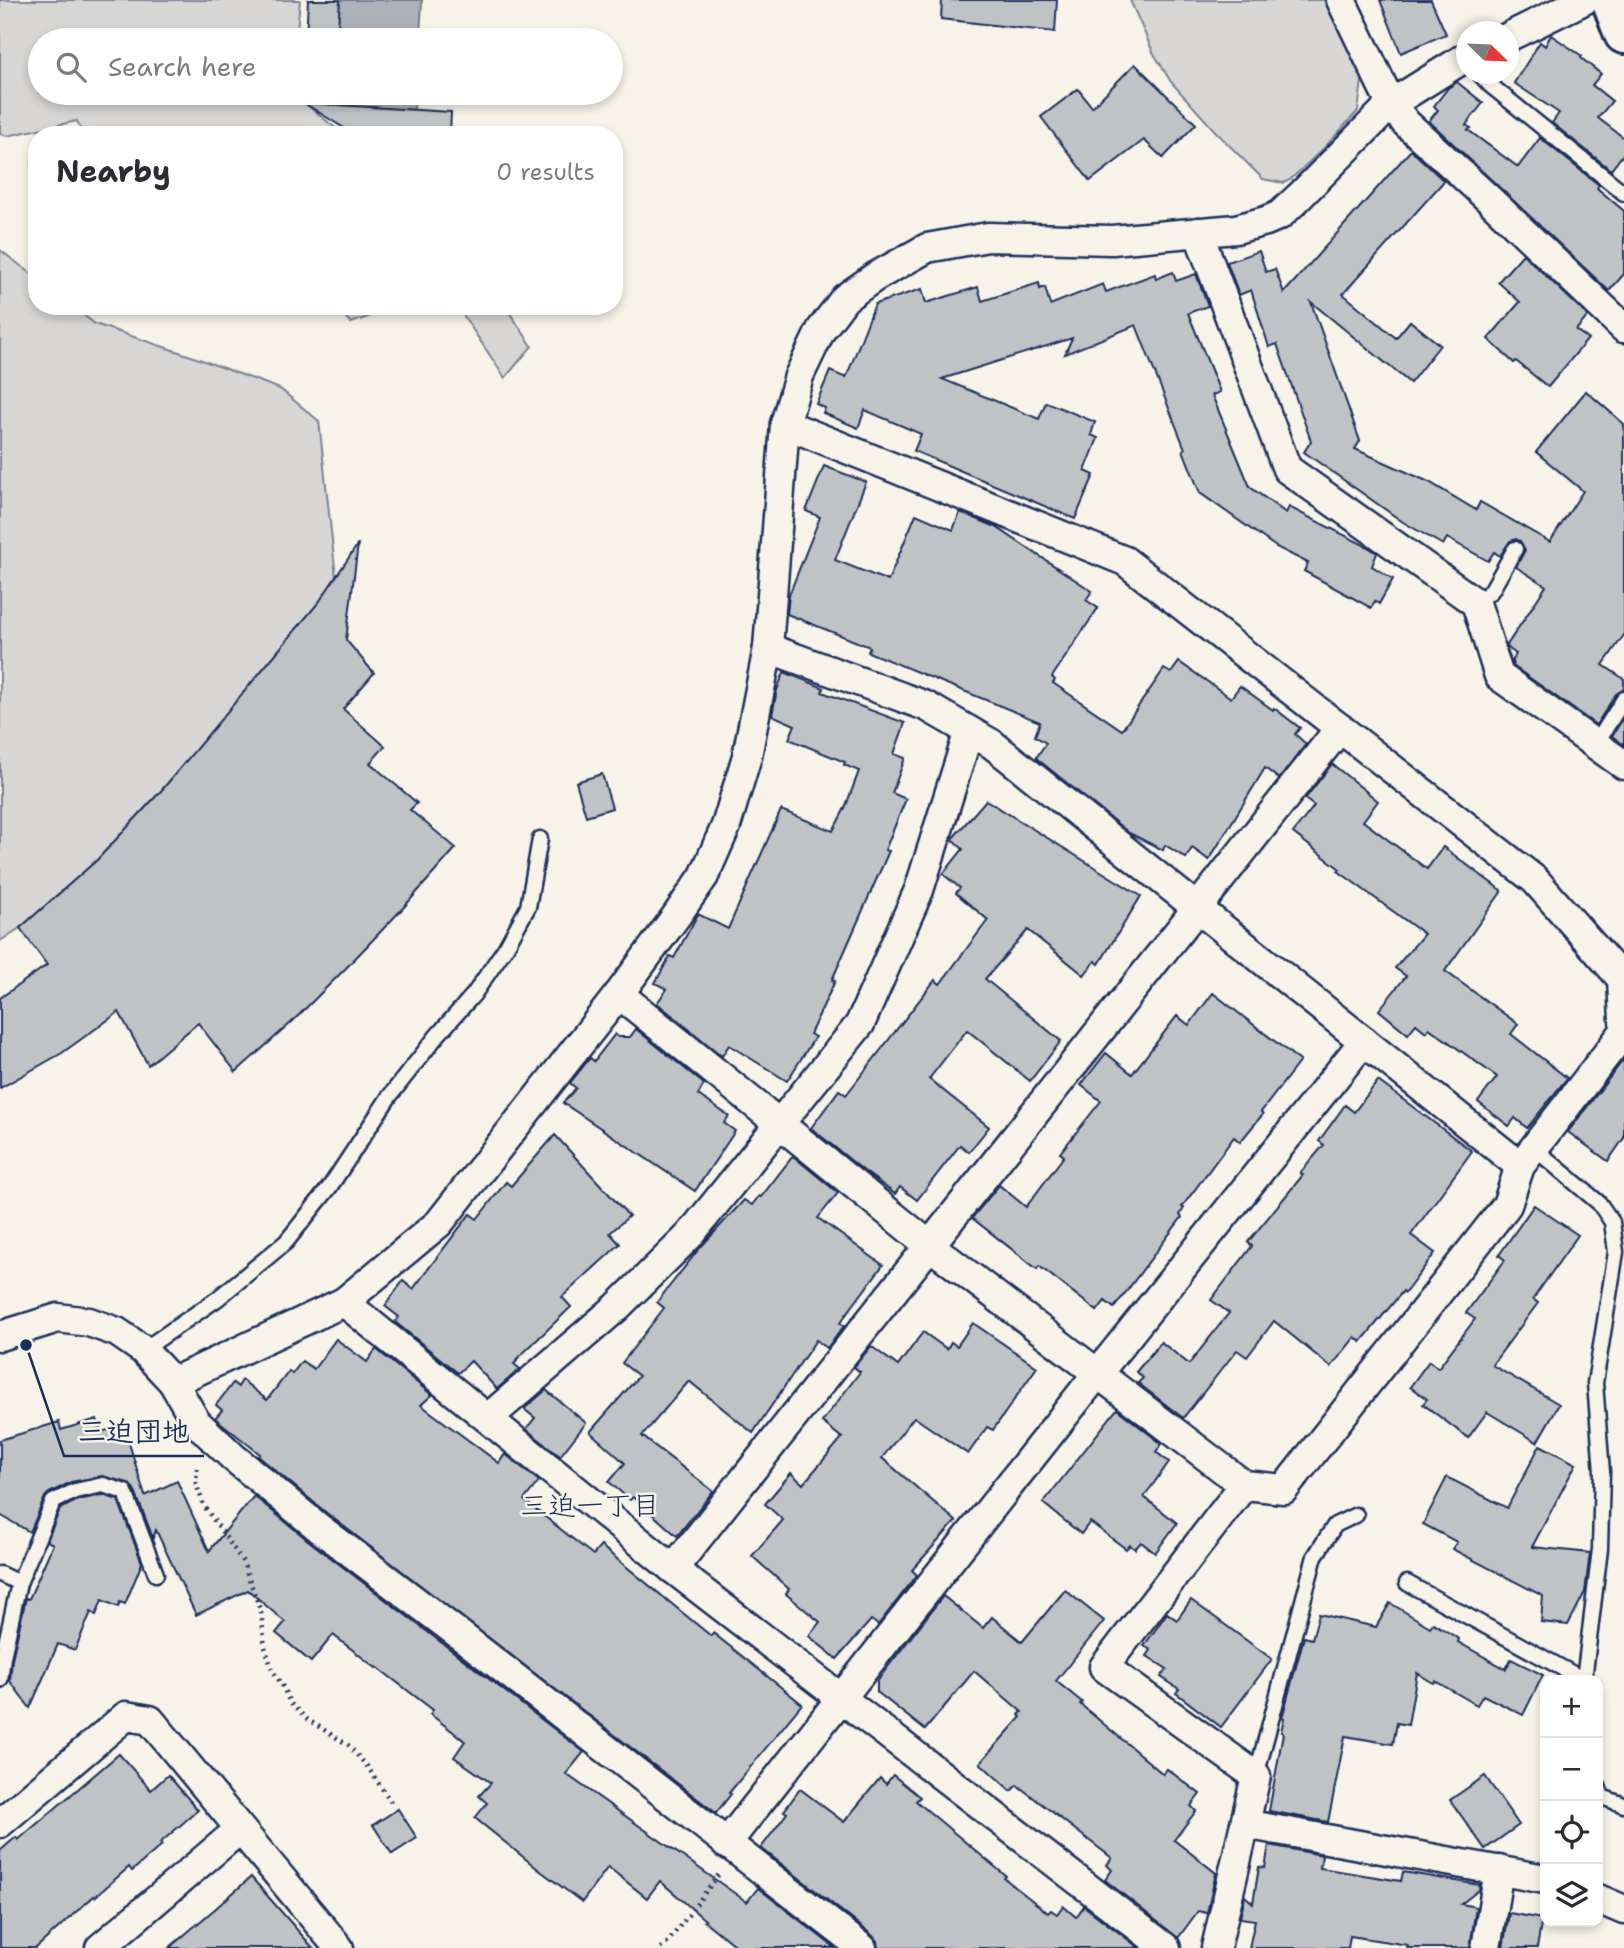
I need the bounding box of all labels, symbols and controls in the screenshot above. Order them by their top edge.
north arrow [1456,21,1519,84]
search box [28,28,623,105]
icon: search [52,48,90,86]
text: Search here [108,49,257,84]
text: Nearby [56,151,171,192]
text: 0 results [496,157,595,187]
callout: 三迫団地 [64,1407,204,1456]
text: 三迫団地 [78,1412,190,1450]
district label: 三迫一丁目 [520,1486,660,1524]
map controls [1540,1675,1603,1927]
button: + [1540,1675,1603,1738]
button: − [1540,1738,1603,1801]
button: locate [1540,1801,1603,1864]
button: layers [1540,1864,1603,1927]

